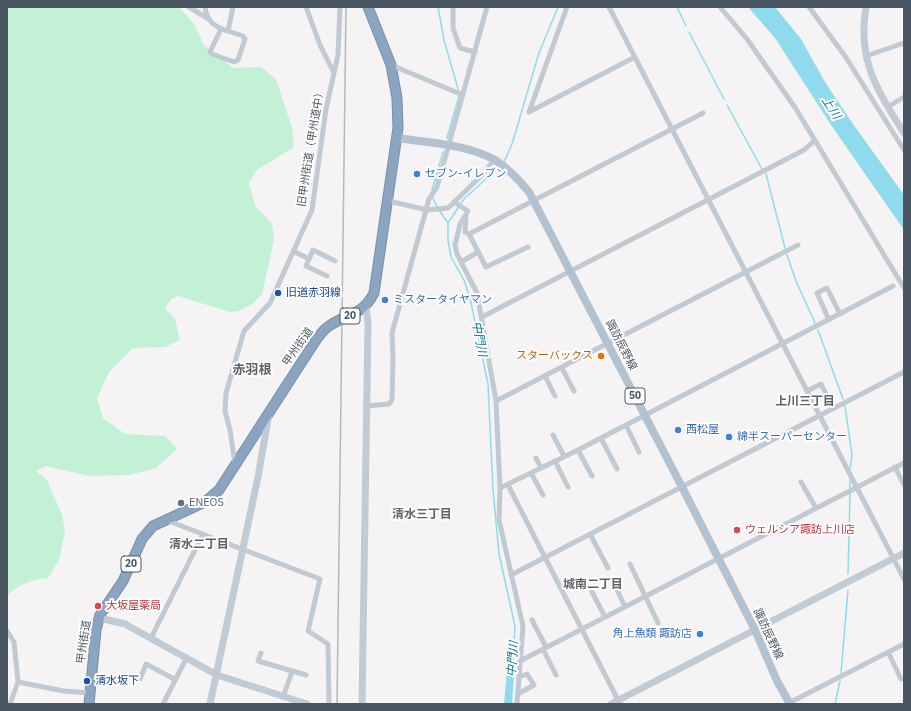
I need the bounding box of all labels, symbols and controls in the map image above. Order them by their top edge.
street label: 旧甲州街道（甲州道中） [295,86,327,208]
water label: 上川 [818,94,844,122]
place label: セブン-イレブン [425,167,506,181]
marker: セブン-イレブン [412,169,422,179]
place label: 旧道赤羽線 [286,286,341,300]
marker: 旧道赤羽線 [273,288,283,298]
place label: ミスタータイヤマン [393,293,492,307]
marker: ミスタータイヤマン [380,295,390,305]
road number: 20 [340,308,360,324]
street label: 諏訪辰野線 [603,318,639,372]
water label: 中門川 [468,320,490,358]
street label: 甲州街道 [280,325,316,369]
place label: スターバックス [516,349,593,363]
marker: スターバックス [596,351,606,361]
district label: 赤羽根 [233,362,271,378]
road number: 50 [625,388,645,404]
district label: 上川三丁目 [775,395,835,409]
place label: 西松屋 [686,423,719,437]
marker: 西松屋 [673,425,683,435]
place label: 綿半スーパーセンター [737,430,847,444]
marker: 綿半スーパーセンター [724,432,734,442]
place label: ENEOS [189,496,224,510]
marker: ENEOS [176,498,186,508]
district label: 清水三丁目 [392,508,452,522]
place label: ウェルシア諏訪上川店 [745,523,855,537]
marker: ウェルシア諏訪上川店 [732,525,742,535]
district label: 清水二丁目 [169,538,229,552]
road number: 20 [121,556,141,572]
district label: 城南二丁目 [563,578,623,592]
place label: 大坂屋薬局 [106,599,161,613]
marker: 大坂屋薬局 [93,601,103,611]
street label: 諏訪辰野線 [750,606,786,662]
street label: 甲州街道 [74,619,94,665]
place label: 角上魚類 諏訪店 [612,627,692,641]
marker: 角上魚類 諏訪店 [695,629,705,639]
water label: 中門川 [505,641,521,677]
place label: 清水坂下 [95,674,139,688]
marker: 清水坂下 [82,676,92,686]

